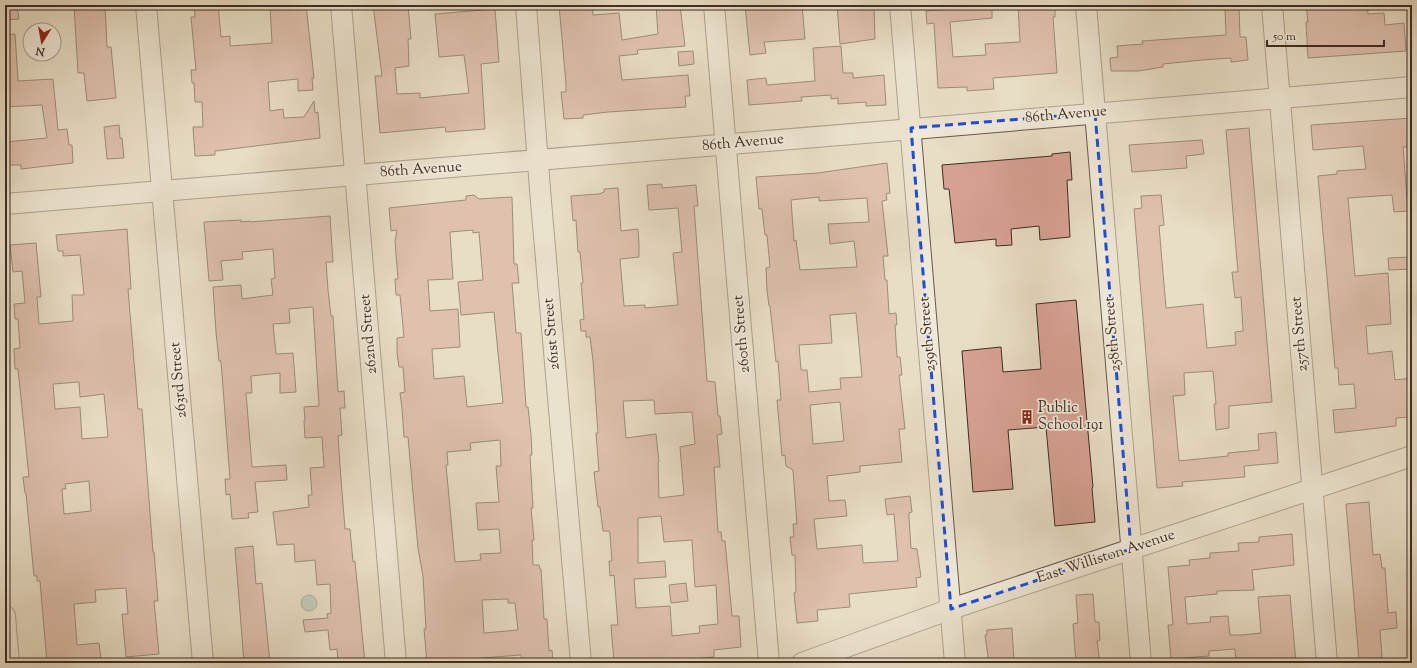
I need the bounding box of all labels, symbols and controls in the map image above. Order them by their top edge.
north arrow [22,22,62,62]
scale bar [1267,22,1384,48]
text: 50 m [1272,28,1296,46]
text: N [34,42,47,60]
street label: 86th Avenue [1024,101,1108,129]
street label: 86th Avenue [701,129,785,157]
street label: 86th Avenue [379,157,463,183]
street label: 262nd Street [355,293,383,375]
street label: 260th Street [728,294,756,374]
street label: 258th Street [1099,295,1127,373]
street label: 257th Street [1286,295,1314,373]
street label: 259th Street [914,296,942,372]
street label: 261st Street [538,297,566,371]
street label: 263rd Street [165,341,193,419]
place label: Public School 191 [1038,398,1103,436]
building icon: Public School 191 [1019,409,1035,425]
street label: East Williston Avenue [1034,525,1178,589]

